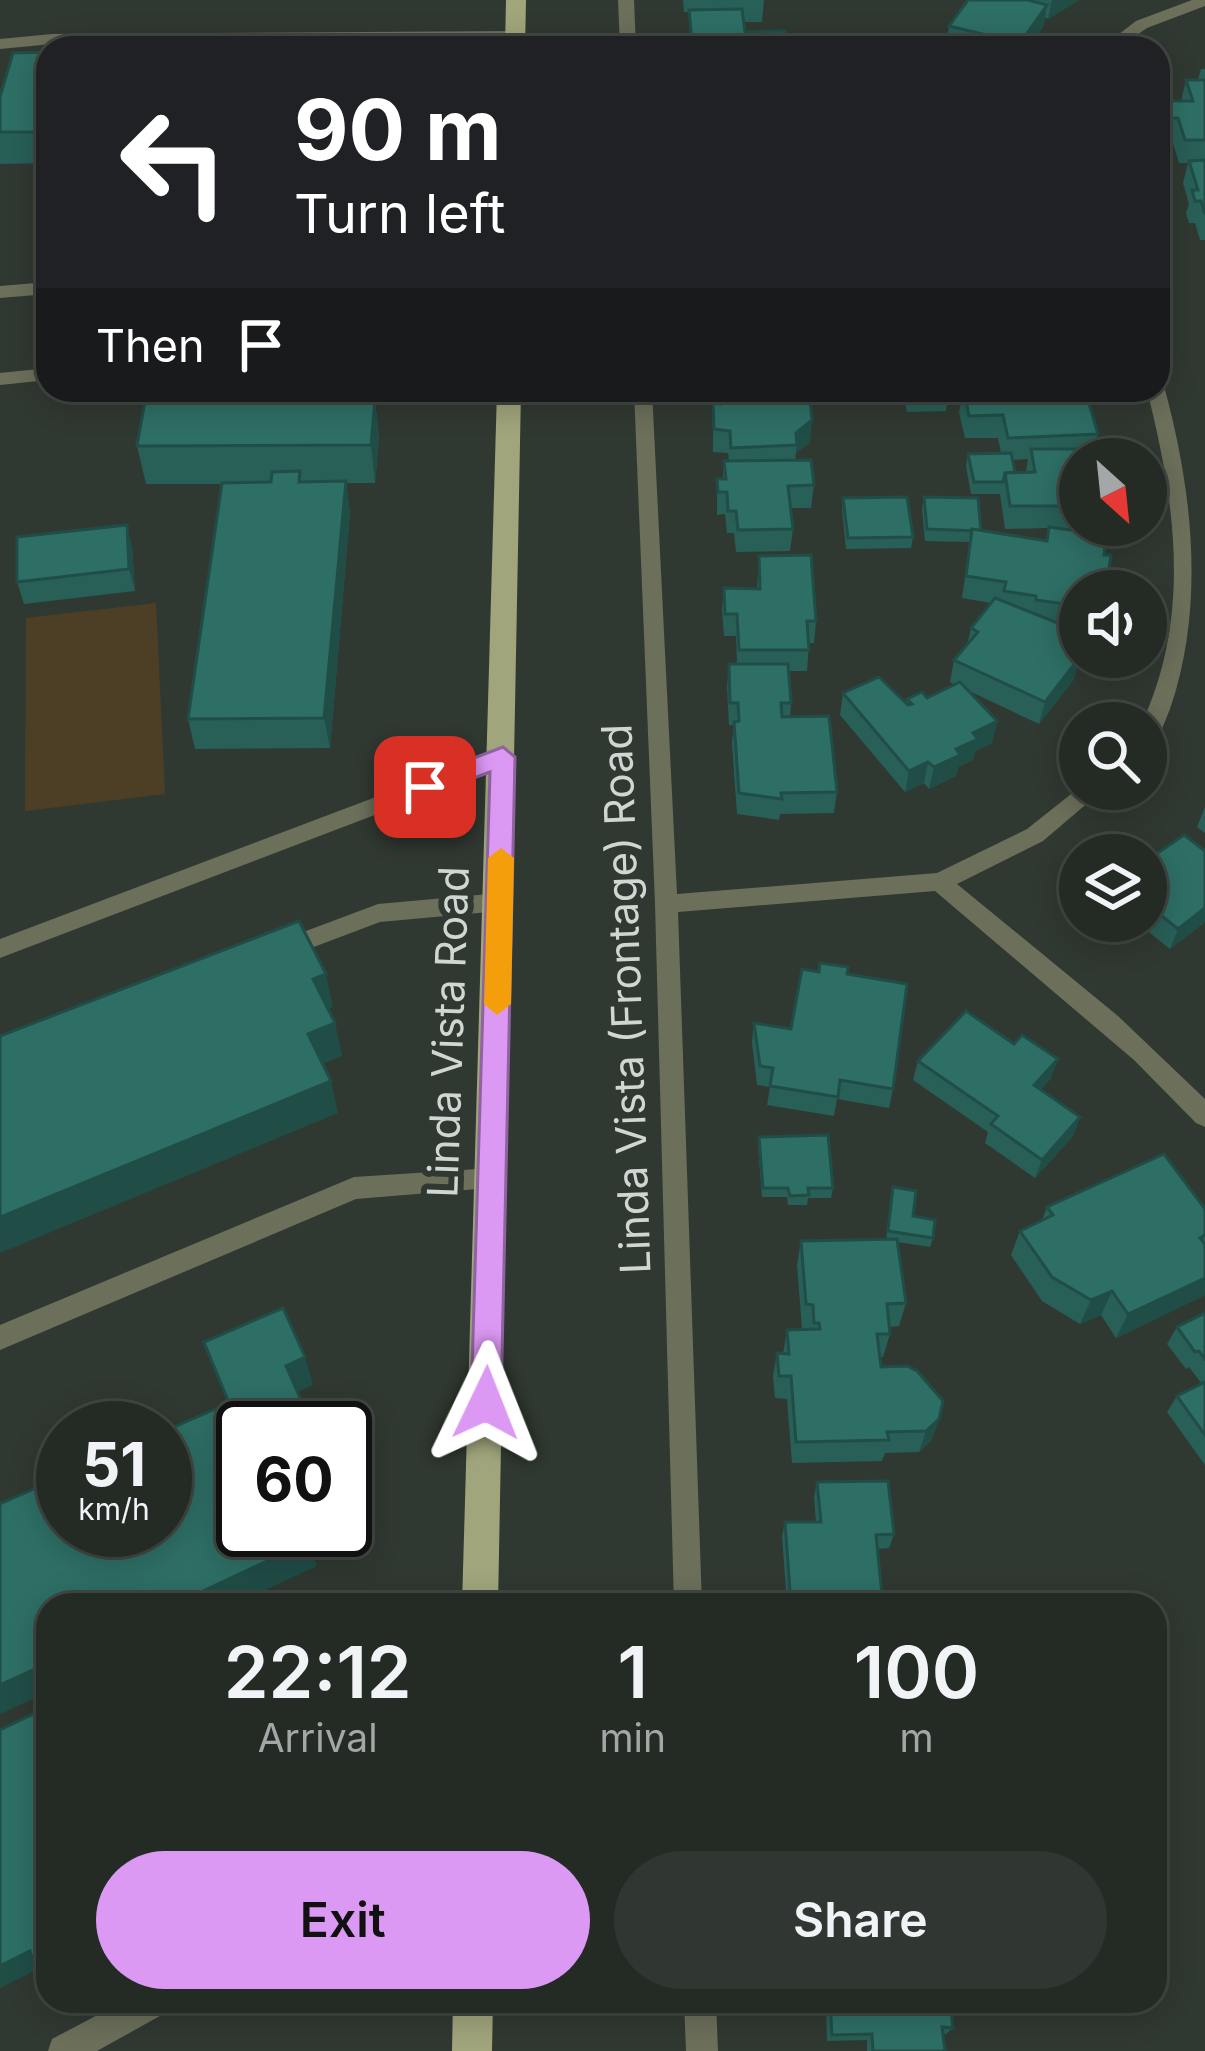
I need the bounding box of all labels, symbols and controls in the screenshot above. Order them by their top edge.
text: 90 m [294,79,502,180]
icon: left [96,84,252,240]
text: Turn left [294,181,505,246]
icon: arrive [228,312,294,378]
text: Then [96,318,204,373]
north arrow [1059,438,1167,546]
map controls [1059,438,1167,942]
button: sound [1059,570,1167,678]
button: search [1059,702,1167,810]
street label: Linda Vista (Frontage) Road [590,723,661,1275]
pin [374,736,476,838]
icon: arrive [392,754,458,820]
button: layers [1059,834,1167,942]
street label: Linda Vista Road [416,865,479,1199]
position arrow [423,1340,549,1466]
speed limit sign: 60 [216,1401,372,1557]
text: 51 [82,1428,146,1500]
text: km/h [78,1491,150,1527]
text: 22:12 [224,1628,412,1715]
text: 1 [618,1628,648,1715]
text: 100 [854,1628,979,1715]
text: Arrival [258,1714,378,1761]
text: min [599,1714,666,1761]
text: m [899,1714,934,1761]
button: Exit [96,1851,590,1989]
button: Share [614,1851,1107,1989]

